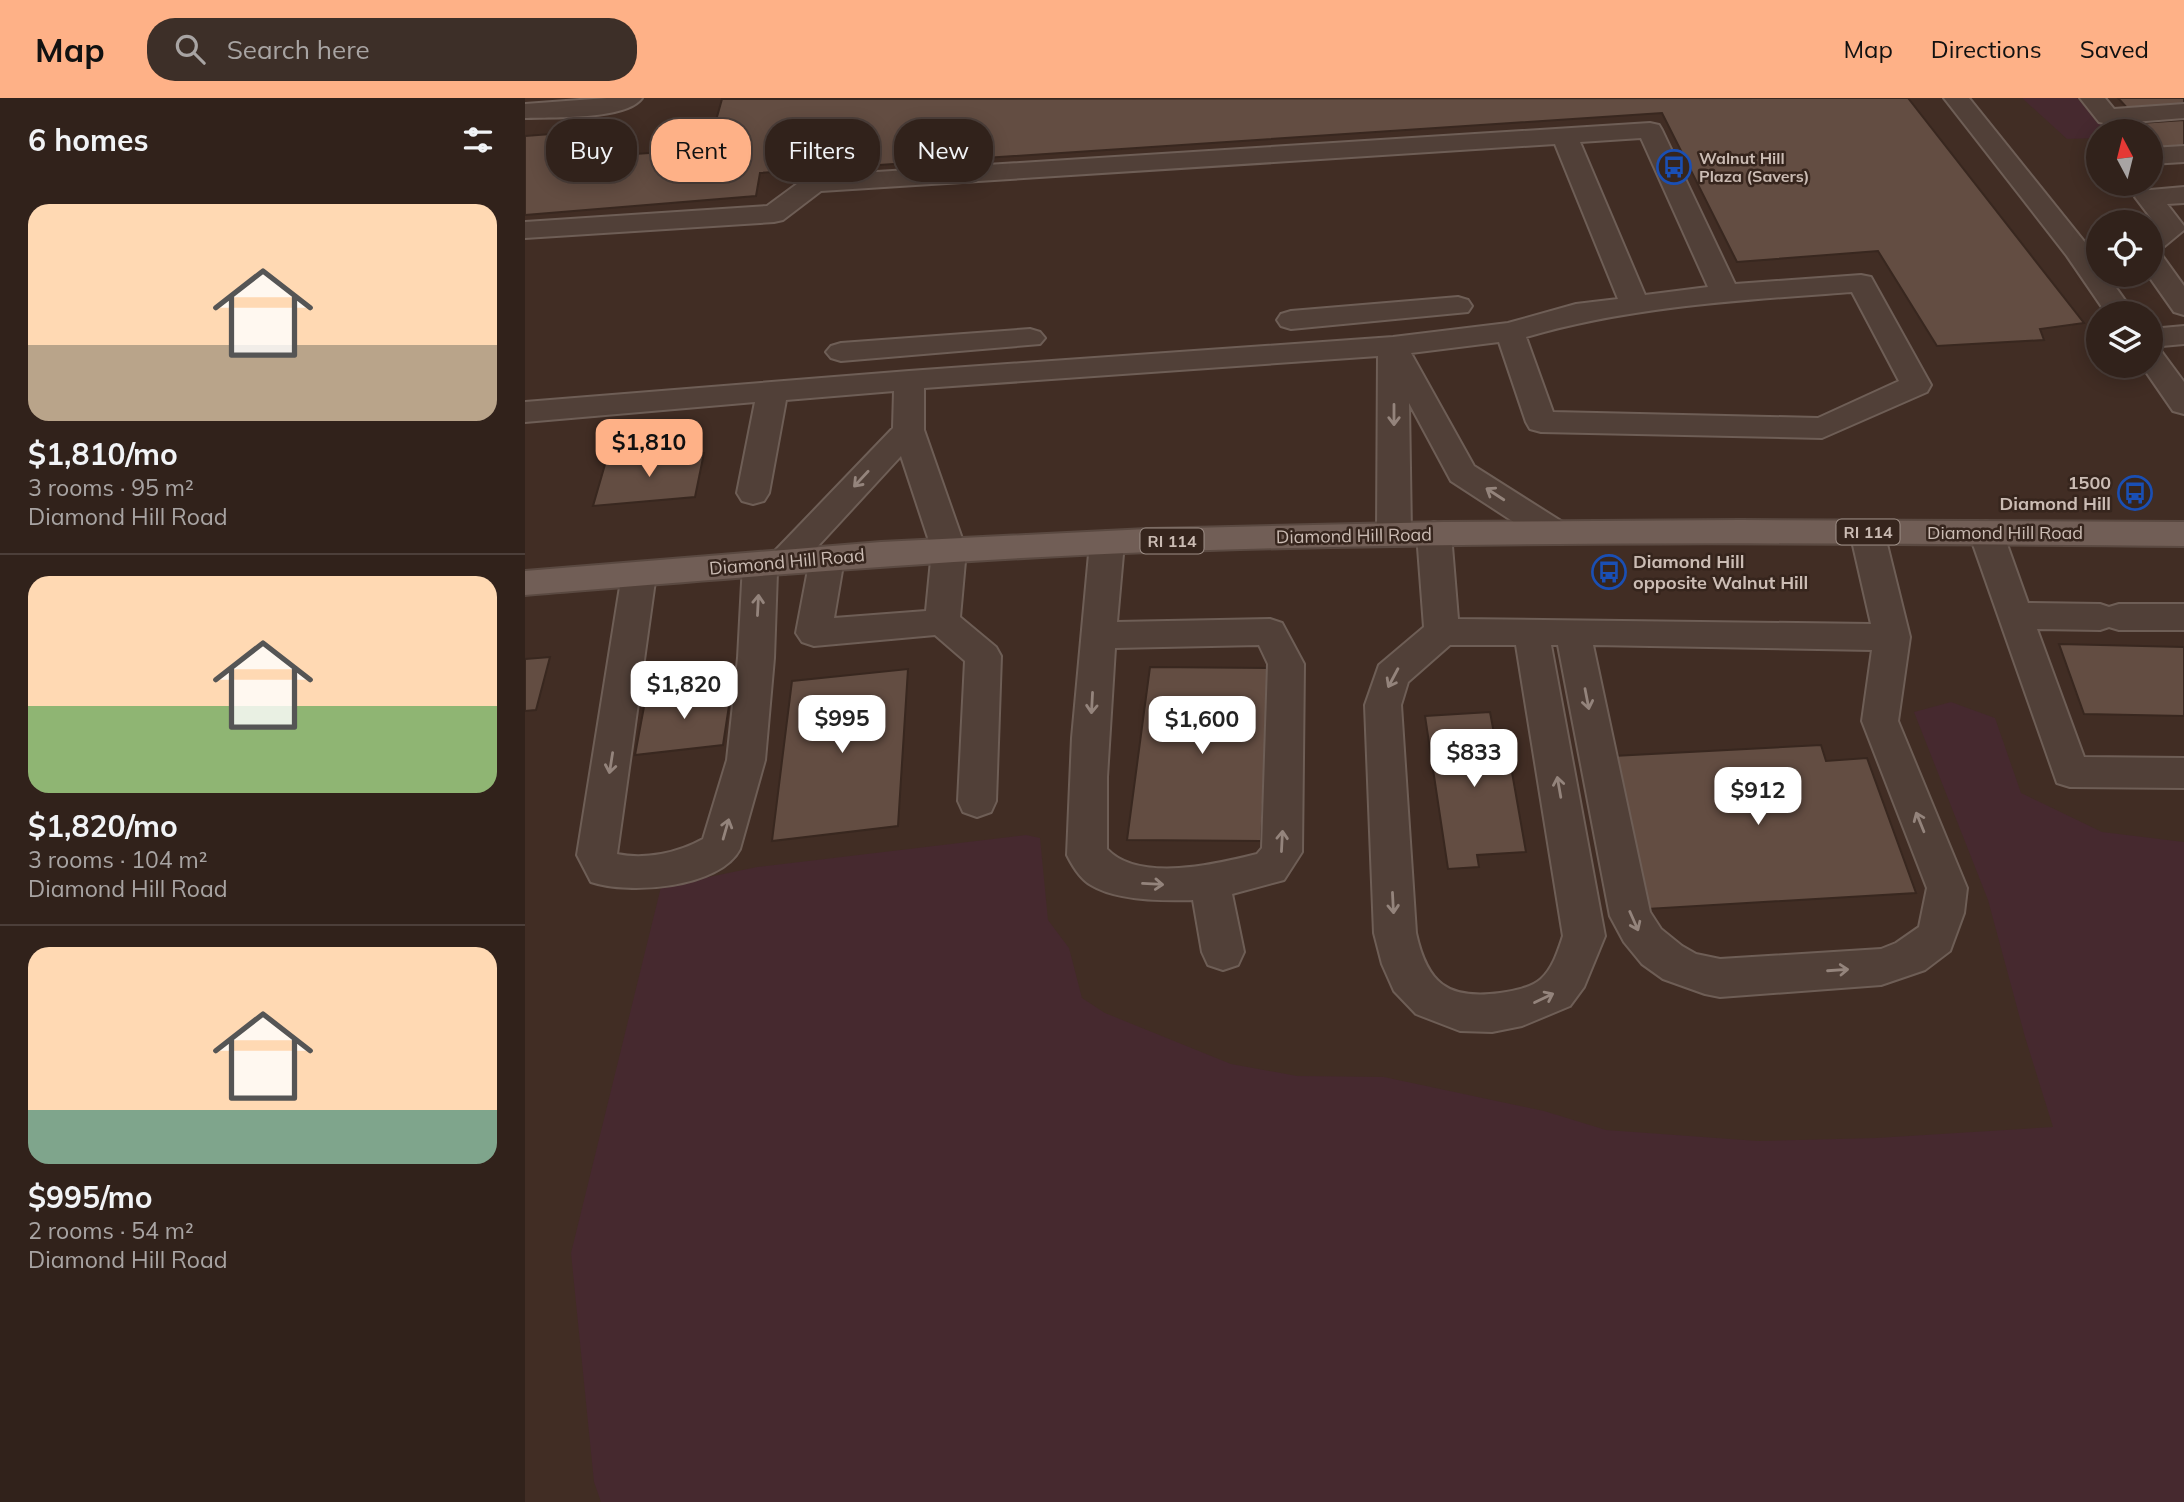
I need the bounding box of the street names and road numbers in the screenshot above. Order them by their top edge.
road number: RI 114 [1837,520,1899,544]
street label: Diamond Hill Road [1927,521,2083,544]
street label: Diamond Hill Road [1276,523,1432,548]
road number: RI 114 [1141,528,1203,554]
street label: Diamond Hill Road [708,543,866,580]

